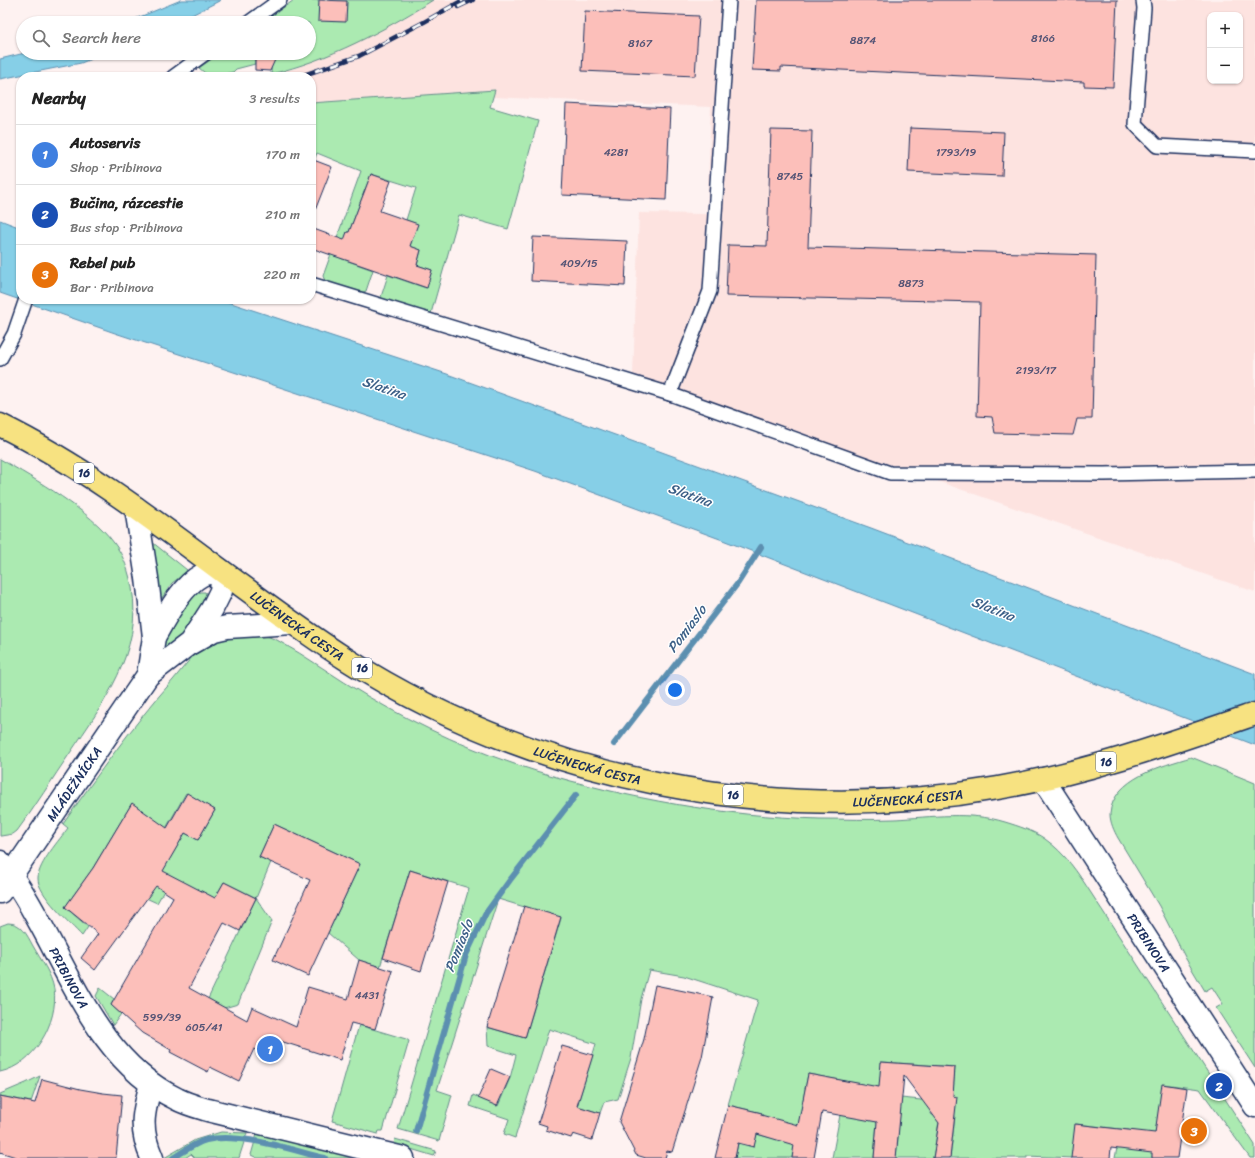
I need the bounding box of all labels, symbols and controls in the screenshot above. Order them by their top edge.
map controls [1207,12,1243,84]
button: + [1207,12,1243,48]
search box [16,16,316,60]
text: Search here [62,25,141,51]
icon: search [30,27,52,49]
house number: 8166 [1031,29,1055,48]
house number: 8874 [850,31,876,50]
house number: 8167 [628,34,653,53]
button: − [1207,48,1243,84]
text: Nearby [32,83,86,113]
text: 3 results [249,87,300,110]
text: Autoservis [70,130,140,156]
text: 1 [42,143,48,166]
text: 170 m [265,143,300,166]
house number: 4281 [604,143,629,162]
house number: 1793/19 [936,143,977,162]
text: Shop · Pribinova [70,156,162,179]
house number: 8745 [777,167,804,186]
text: Bučina, rázcestie [70,190,183,216]
text: 2 [41,203,49,226]
text: 210 m [265,203,300,226]
text: Bus stop · Pribinova [70,216,183,239]
text: Rebel pub [70,250,135,276]
house number: 409/15 [560,254,598,273]
text: 3 [41,263,49,286]
text: 220 m [263,263,300,286]
house number: 8873 [898,274,924,293]
text: Bar · Pribinova [70,276,154,299]
house number: 2193/17 [1016,361,1057,380]
water label: Slatina [359,369,411,408]
road number: 16 [74,463,94,483]
water label: Slatina [665,476,717,515]
street label: LUČENECKÁ CESTA [245,584,349,666]
water label: Slatina [968,589,1020,629]
water label: Pomiaslo [661,598,715,658]
road number: 16 [352,658,372,678]
your location [665,680,685,700]
street label: LUČENECKÁ CESTA [531,739,643,791]
street label: MLÁDEŽNÍCKA [40,742,108,826]
road number: 16 [1096,752,1116,772]
street label: LUČENECKÁ CESTA [853,782,964,813]
road number: 16 [723,785,743,805]
street label: PRIBINOVA [1121,908,1177,977]
water label: Pomiaslo [437,914,482,976]
street label: PRIBINOVA [43,943,95,1013]
house number: 4431 [355,986,380,1005]
house number: 599/39 [143,1008,181,1027]
house number: 605/41 [186,1018,223,1037]
pin: 1 [257,1034,283,1064]
pin: 2 [1206,1071,1232,1101]
pin: 3 [1181,1116,1207,1146]

